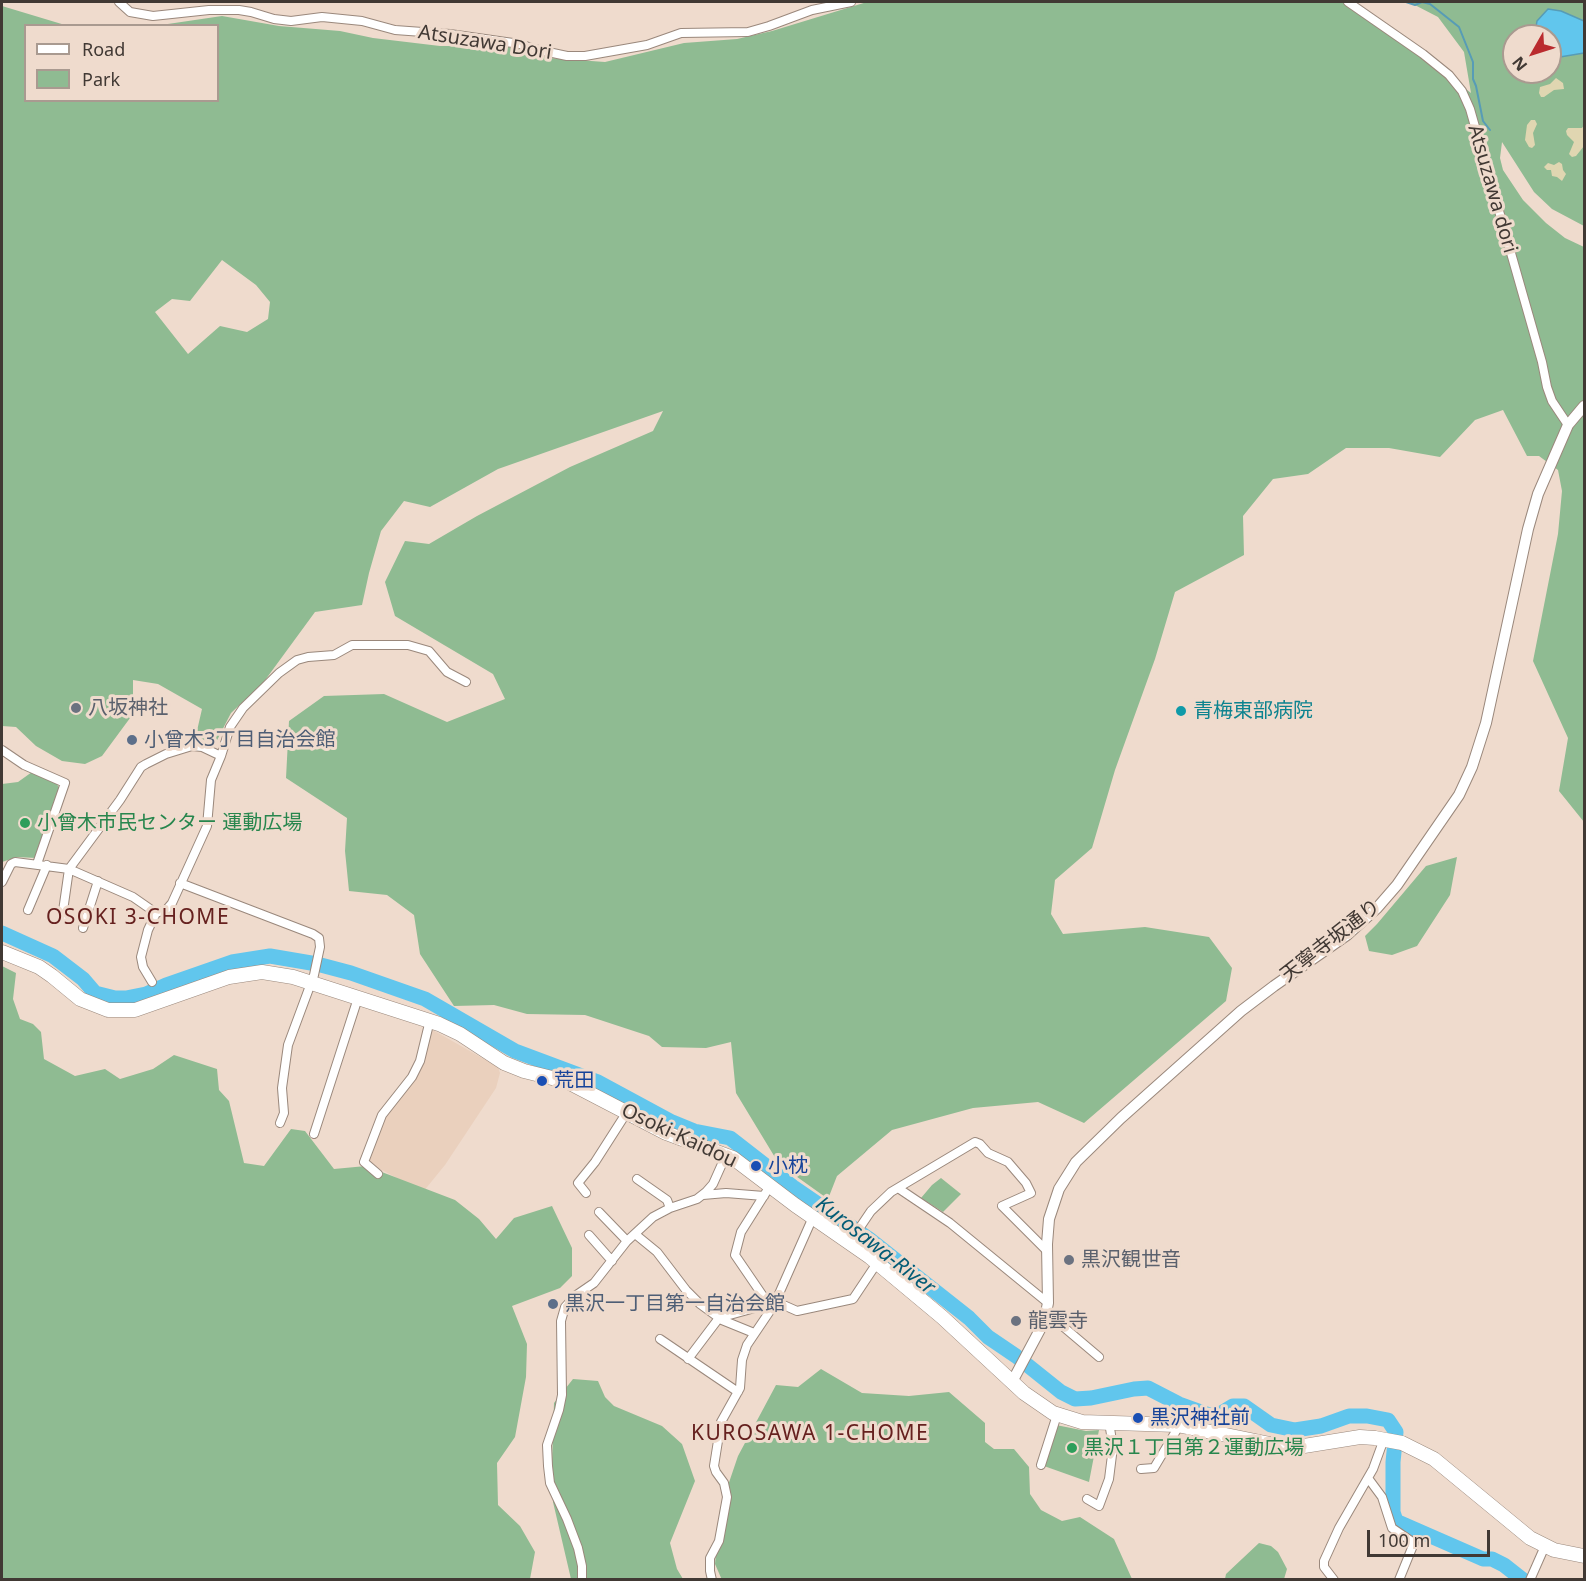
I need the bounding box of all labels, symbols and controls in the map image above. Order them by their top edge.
street label: Atsuzawa Dori [417,21,553,65]
legend [24,24,219,102]
north arrow [1502,24,1562,84]
text: Road [82,37,125,61]
text: N [1507,52,1532,76]
text: Park [82,67,120,91]
street label: Atsuzawa dori [1462,122,1522,256]
place label: 八坂神社 [88,696,168,720]
place label: 青梅東部病院 [1193,699,1313,723]
marker: 八坂神社 [69,701,83,715]
marker: 青梅東部病院 [1174,704,1188,718]
place label: 小曾木3丁目自治会館 [144,728,335,752]
marker: 小曾木3丁目自治会館 [125,733,139,747]
place label: 小曾木市民センター 運動広場 [37,811,302,835]
marker: 小曾木市民センター 運動広場 [18,816,32,830]
street label: 天寧寺坂通り [1276,895,1386,987]
district label: OSOKI 3-CHOME [46,905,230,931]
place label: 荒田 [554,1069,594,1093]
marker: 荒田 [535,1074,549,1088]
street label: Osoki-Kaidou [617,1099,741,1173]
place label: 小枕 [768,1154,808,1178]
marker: 小枕 [749,1159,763,1173]
water label: Kurosawa-River [810,1192,940,1300]
place label: 黒沢観世音 [1081,1248,1181,1272]
marker: 黒沢観世音 [1062,1253,1076,1267]
place label: 黒沢一丁目第一自治会館 [565,1292,785,1316]
marker: 黒沢一丁目第一自治会館 [546,1297,560,1311]
place label: 龍雲寺 [1028,1309,1088,1333]
marker: 龍雲寺 [1009,1314,1023,1328]
place label: 黒沢神社前 [1150,1406,1250,1430]
marker: 黒沢神社前 [1131,1411,1145,1425]
district label: KUROSAWA 1-CHOME [691,1421,929,1447]
place label: 黒沢１丁目第２運動広場 [1084,1436,1304,1460]
marker: 黒沢１丁目第２運動広場 [1065,1441,1079,1455]
scale bar [1370,1518,1493,1556]
text: 100 m [1378,1528,1430,1552]

